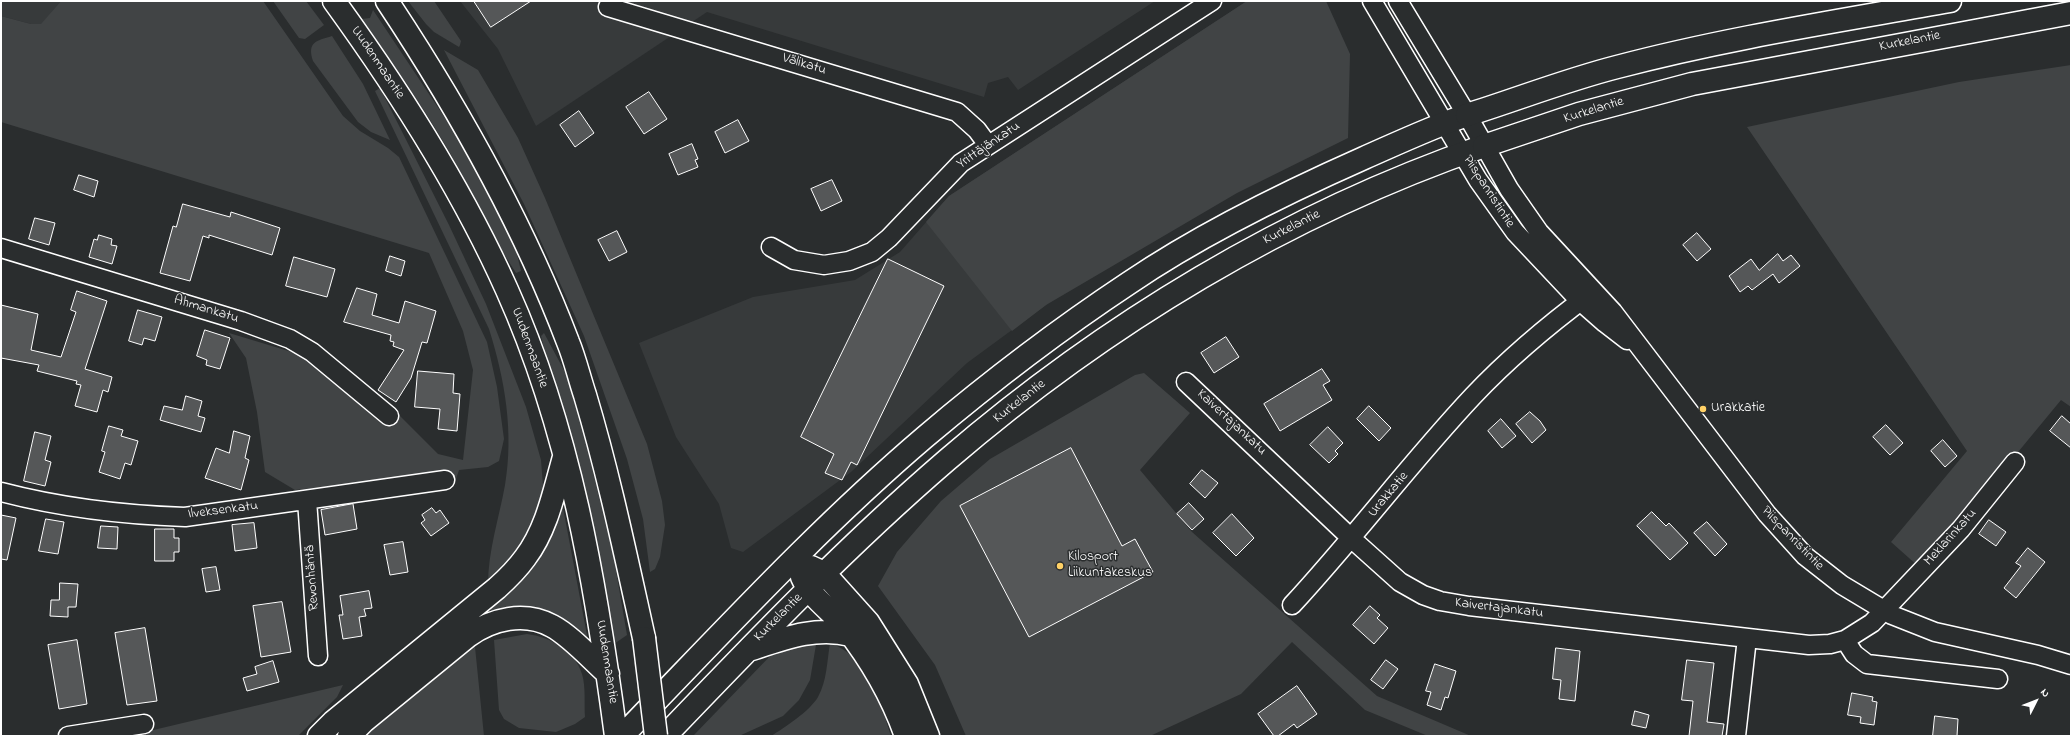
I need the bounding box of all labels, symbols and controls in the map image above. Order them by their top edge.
street label: Uudenmaantie [346,23,408,103]
street label: Kurkelantie [1878,28,1942,56]
street label: Välikatu [780,50,828,80]
street label: Kurkelantie [1562,94,1626,128]
street label: Yrittäjänkatu [954,119,1024,173]
street label: Piispanristintie [1458,153,1518,231]
street label: Kurkelantie [1261,206,1323,250]
street label: Ahmankatu [172,292,240,328]
street label: Uudenmaantie [507,306,551,390]
street label: Kurkelantie [990,376,1050,428]
street label: Kaivertajankatu [1193,386,1269,460]
place label: Urakkatie [1711,401,1765,417]
marker: Urakkatie [1698,404,1708,414]
street label: Urakkatie [1365,469,1413,521]
street label: Ilveksenkatu [187,498,259,524]
street label: Piispanristintie [1757,503,1827,575]
street label: Meklarinkatu [1921,506,1981,570]
street label: Revonhäntä [302,544,324,612]
place label: Kilosport Liikuntakeskus [1068,550,1152,582]
marker: Kilosport Liikuntakeskus [1055,561,1065,571]
street label: Kurkelantie [751,590,807,646]
street label: Kaivertajankatu [1454,595,1544,623]
street label: Uudenmaantie [591,619,621,705]
north arrow [2016,681,2056,721]
text: N [2036,685,2053,701]

